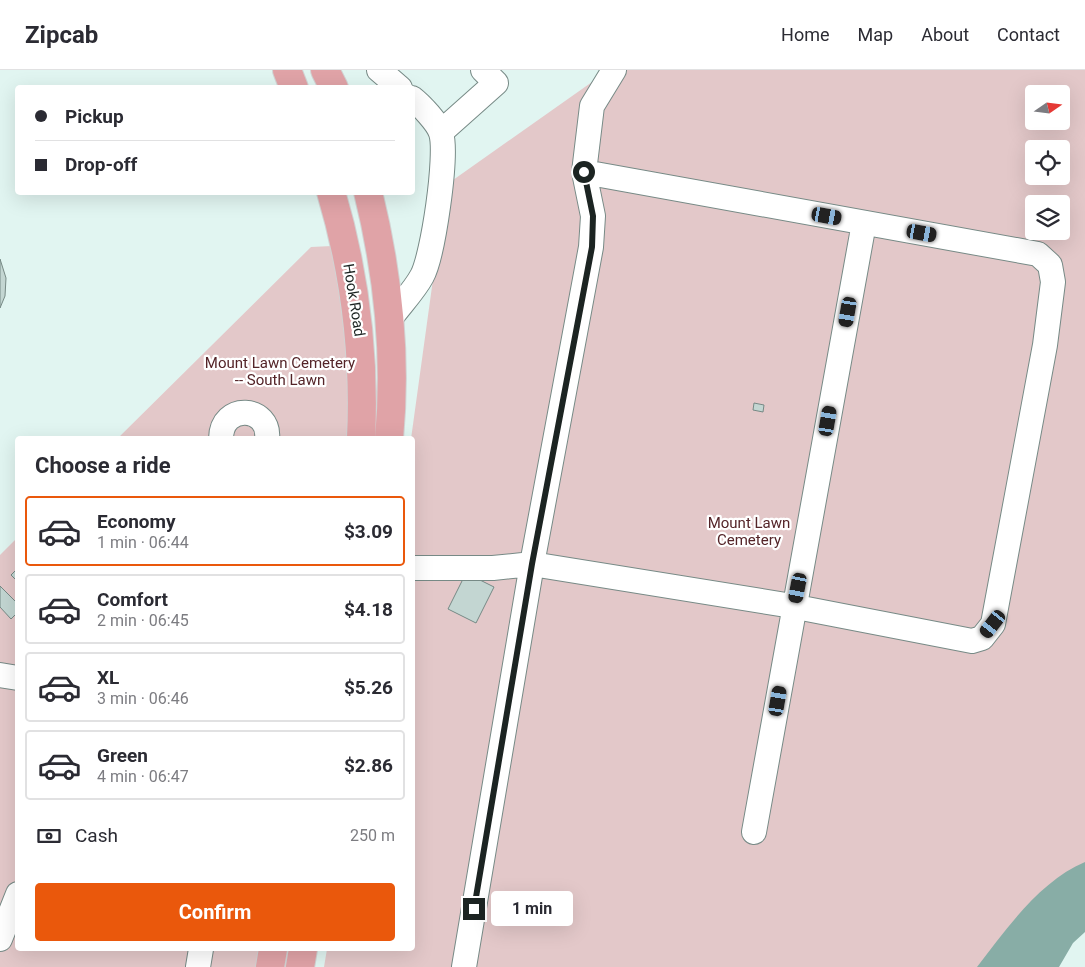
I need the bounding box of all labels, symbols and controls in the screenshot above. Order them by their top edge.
text: Zipcab [25,21,98,49]
text: Home [781,24,830,45]
text: Map [858,24,893,45]
text: About [921,24,969,45]
text: Contact [997,24,1060,45]
north arrow [1025,85,1070,130]
map controls [1025,85,1070,240]
text: Pickup [65,105,124,128]
button: locate [1025,140,1070,185]
text: Drop-off [65,153,137,176]
route start [573,161,595,183]
button: layers [1025,195,1070,240]
car [810,206,843,226]
car [905,223,938,243]
street label: Hook Road [339,262,369,338]
car [838,296,857,328]
park label: Mount Lawn Cemetery -- South Lawn [205,354,355,389]
car [818,405,837,437]
text: Choose a ride [35,453,171,478]
icon: car [37,509,82,554]
text: Economy [97,510,176,533]
park label: Mount Lawn Cemetery [708,514,790,549]
text: $3.09 [344,520,393,543]
text: 1 min · 06:44 [97,533,189,552]
car [787,572,808,604]
icon: car [37,587,82,632]
text: Comfort [97,588,168,611]
text: $4.18 [344,598,393,621]
car [977,608,1008,640]
text: 2 min · 06:45 [97,611,189,630]
icon: car [37,665,82,710]
text: XL [97,666,119,689]
text: $5.26 [344,676,393,699]
car [768,685,787,717]
text: 3 min · 06:46 [97,689,189,708]
icon: car [37,743,82,788]
text: Green [97,744,148,767]
text: $2.86 [344,754,393,777]
text: 4 min · 06:47 [97,767,189,786]
icon: cash [35,822,63,850]
text: Cash [75,824,118,847]
text: 250 m [350,826,395,845]
button: Confirm [35,883,395,941]
callout: 1 min [492,892,574,926]
route end [463,898,485,920]
text: 1 min [512,899,552,918]

